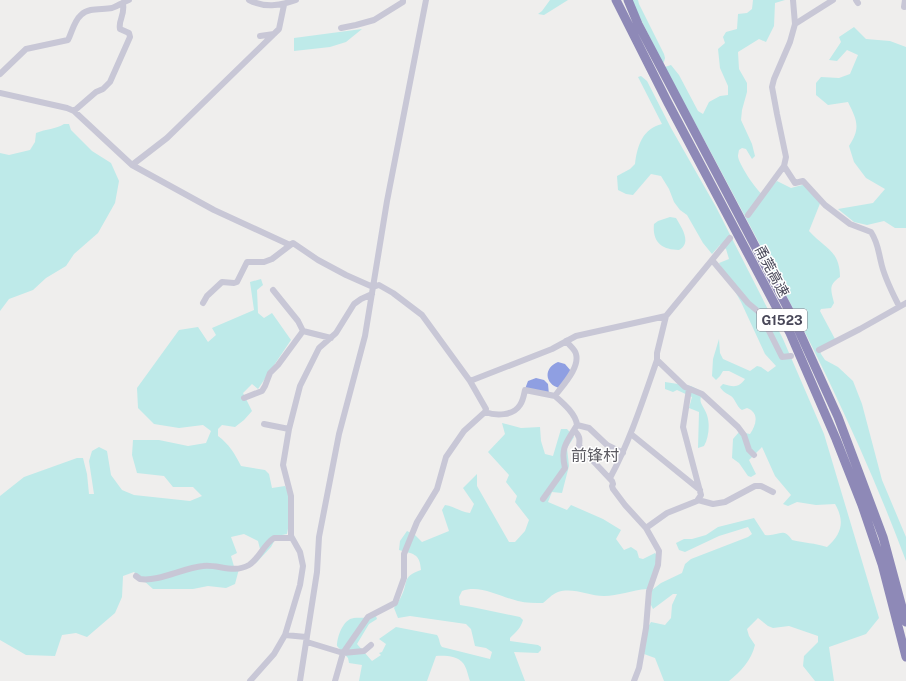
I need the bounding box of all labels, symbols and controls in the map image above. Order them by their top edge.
street label: 甬莞高速 [752,243,792,299]
road number: G1523 [757,309,807,331]
district label: 前锋村 [571,446,619,465]

